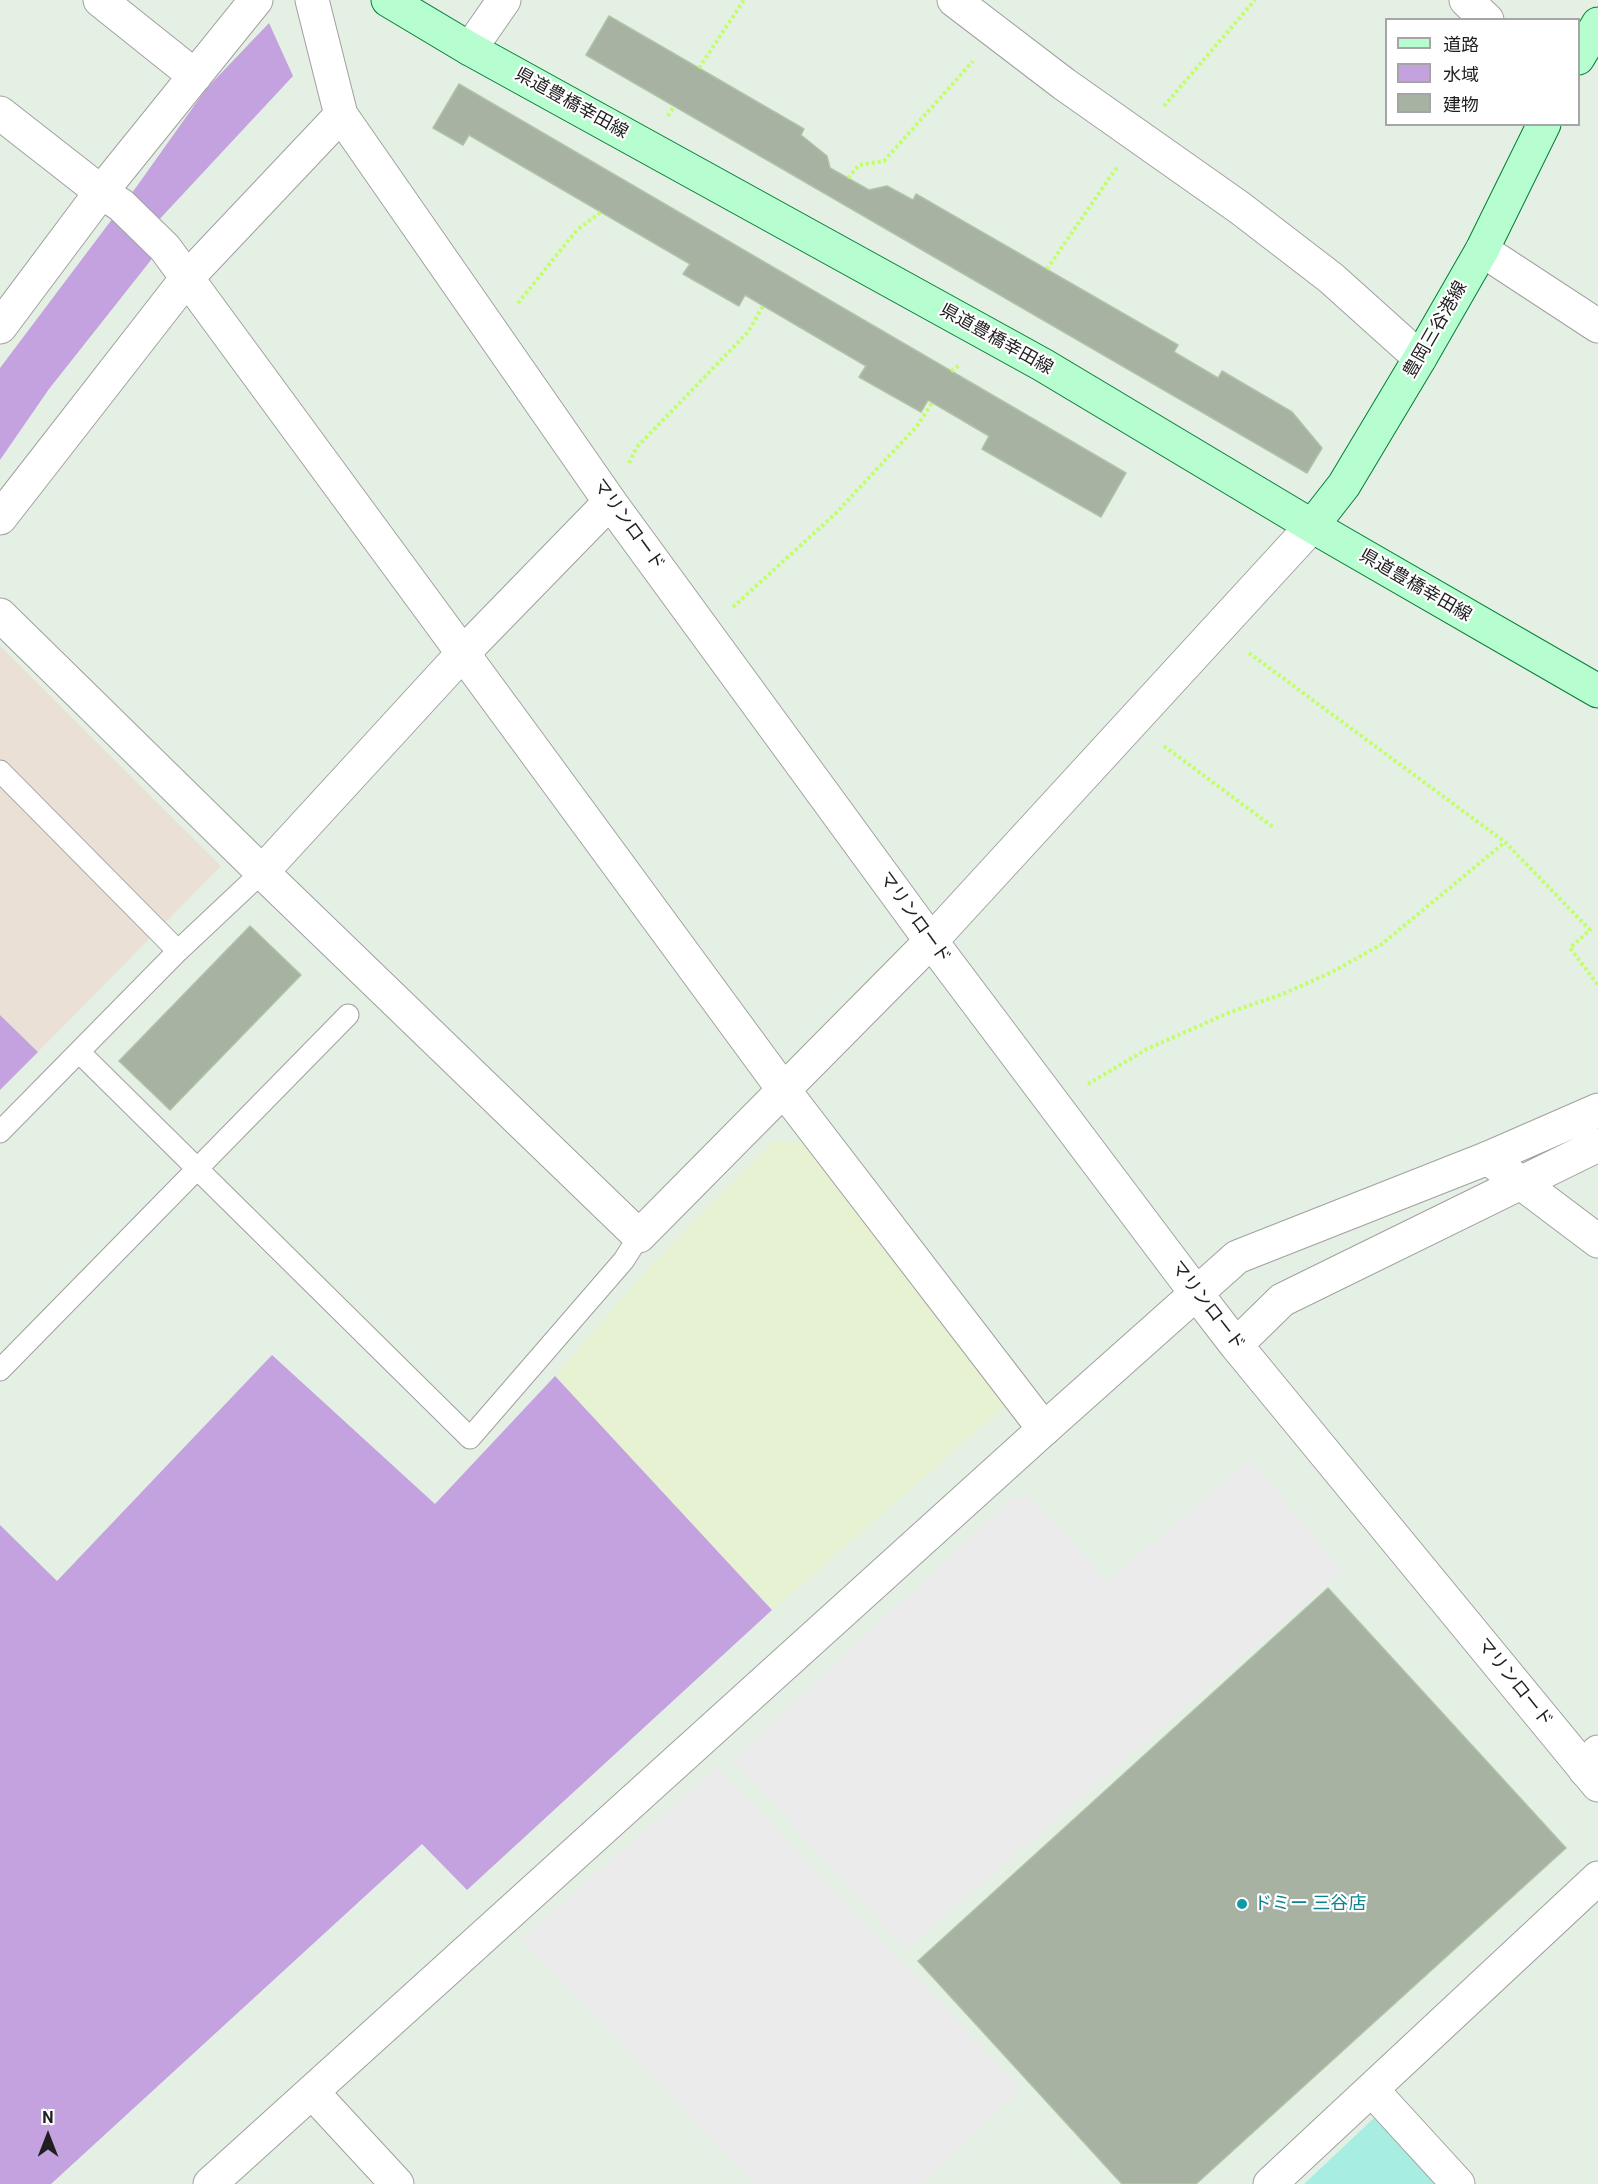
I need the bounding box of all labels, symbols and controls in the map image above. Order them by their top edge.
legend [1385,18,1580,126]
text: 道路 [1443,34,1479,55]
street label: 県道豊橋幸田線 [511,64,631,144]
text: 水域 [1443,64,1479,85]
text: 建物 [1443,94,1479,115]
street label: 豊岡三谷港線 [1400,278,1472,382]
street label: 県道豊橋幸田線 [936,300,1056,380]
street label: マリンロード [588,475,668,575]
street label: 県道豊橋幸田線 [1355,545,1475,627]
street label: マリンロード [874,868,954,968]
street label: マリンロード [1165,1257,1249,1355]
street label: マリンロード [1472,1634,1556,1732]
place label: ドミー 三谷店 [1254,1893,1366,1915]
marker: ドミー 三谷店 [1235,1897,1249,1911]
north arrow [18,2106,78,2166]
text: N [42,2108,54,2127]

